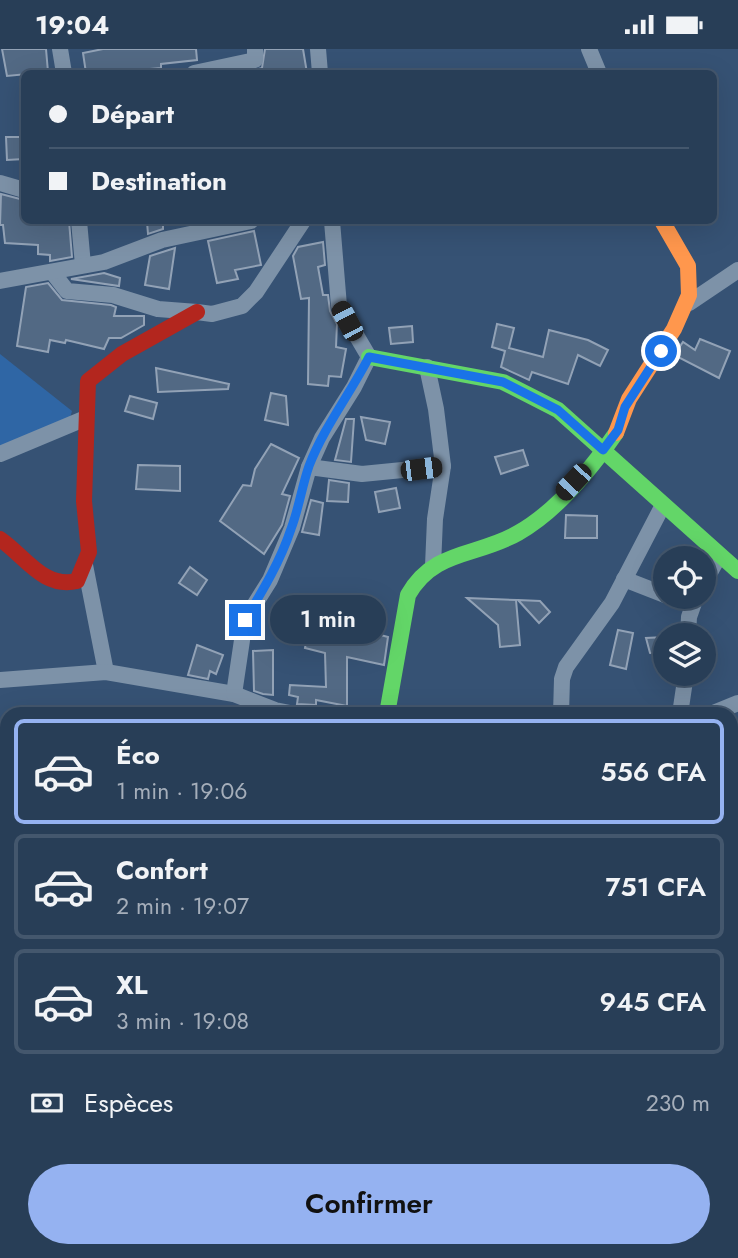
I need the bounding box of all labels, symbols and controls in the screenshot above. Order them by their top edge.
text: 19:04 [35,6,109,44]
text: Départ [91,95,174,133]
text: Destination [91,162,227,200]
car [328,298,367,344]
route start [645,335,677,367]
car [399,456,444,482]
car [551,459,596,505]
map controls [653,546,716,686]
button: locate [653,546,716,609]
callout: 1 min [270,595,385,645]
text: 1 min [300,602,356,636]
route end [229,604,261,636]
button: layers [653,623,716,686]
text: Éco [116,736,160,774]
icon: car [32,740,95,803]
text: 556 CFA [601,753,706,791]
text: 1 min · 19:06 [116,774,248,808]
text: Confort [116,851,208,889]
icon: car [32,855,95,918]
text: 751 CFA [606,868,706,906]
text: 2 min · 19:07 [116,889,249,923]
text: XL [116,966,148,1004]
icon: car [32,970,95,1033]
text: 945 CFA [600,983,706,1021]
text: 3 min · 19:08 [116,1004,249,1038]
icon: cash [28,1084,66,1122]
text: Espèces [84,1084,173,1122]
text: 230 m [646,1086,710,1120]
button: Confirmer [28,1164,710,1244]

